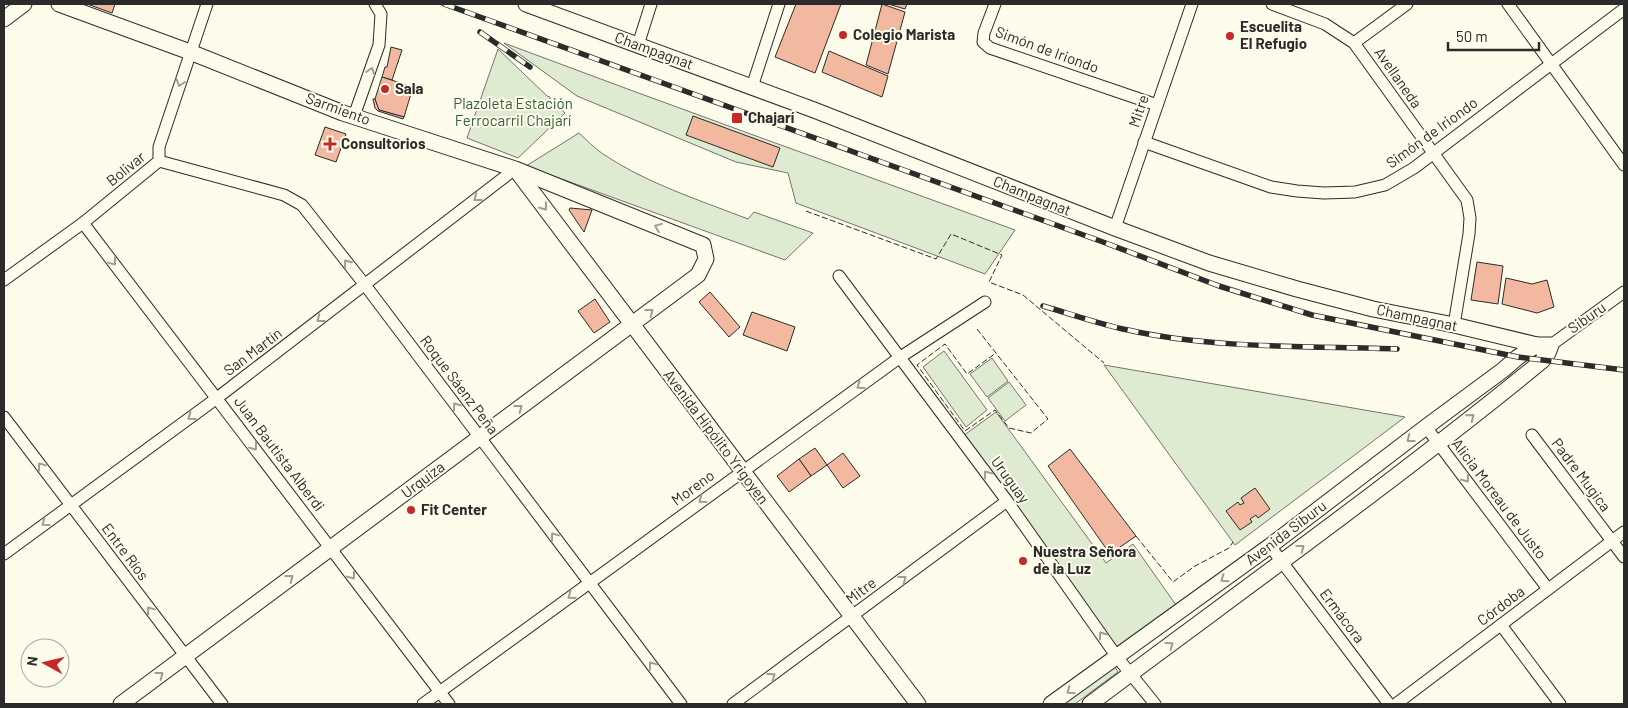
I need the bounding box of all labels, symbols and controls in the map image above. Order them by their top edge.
place label: Escuelita El Refugio [1240,17,1307,52]
scale bar [1448,20,1539,52]
street label: Simón de Iriondo [993,22,1102,76]
place label: Colegio Marista [853,25,955,43]
text: 50 m [1456,27,1488,45]
street label: Champagnat [613,28,696,73]
marker: Colegio Marista [837,29,849,41]
marker: Escuelita El Refugio [1224,30,1236,42]
street label: Avellaneda [1371,44,1426,111]
one-way arrow [365,67,375,75]
one-way arrow [175,78,185,87]
place label: Sala [395,79,423,97]
marker: Sala [379,83,391,95]
street label: Sarmiento [304,88,373,128]
street label: Mitre [1124,92,1152,129]
street label: Simón de Iriondo [1382,93,1481,171]
park label: Plazoleta Estación Ferrocarril Chajarí [453,94,573,129]
place label: Chajarí [748,108,795,126]
marker: Chajarí [730,111,744,125]
place label: Consultorios [341,134,426,152]
marker: Consultorios [323,137,337,151]
street label: Bolivar [102,147,149,189]
street label: Champagnat [991,171,1074,219]
one-way arrow [474,193,483,201]
one-way arrow [539,202,548,211]
one-way arrow [654,222,663,233]
one-way arrow [107,256,116,266]
one-way arrow [344,259,353,269]
street label: Siburu [1564,298,1609,337]
street label: Champagnat [1375,300,1459,334]
one-way arrow [644,309,653,317]
one-way arrow [317,314,326,322]
street label: San Martín [220,323,285,379]
street label: Roque Sáenz Peña [417,331,503,437]
street label: Avenida Hipólito Yrigoyen [660,366,773,507]
one-way arrow [856,380,866,389]
street label: Juan Bautista Alberdi [231,392,329,514]
one-way arrow [453,403,461,412]
one-way arrow [513,406,522,414]
one-way arrow [187,411,197,420]
one-way arrow [1465,415,1474,423]
one-way arrow [1406,434,1415,443]
street label: Padre Mugica [1548,434,1615,515]
street label: Alicia Moreau de Justo [1449,435,1551,562]
one-way arrow [248,441,257,451]
street label: Uruguay [988,452,1034,507]
street label: Urquiza [397,457,448,501]
one-way arrow [38,462,47,472]
street label: Moreno [668,466,717,509]
one-way arrow [984,470,993,480]
one-way arrow [1460,473,1469,483]
one-way arrow [698,494,708,503]
street label: Avenida Siburu [1241,496,1329,568]
place label: Fit Center [421,500,487,518]
marker: Fit Center [405,504,417,516]
one-way arrow [41,517,51,526]
street label: Entre Ríos [99,519,153,583]
one-way arrow [551,533,559,542]
place label: Nuestra Señora de la Luz [1033,542,1136,577]
one-way arrow [1295,545,1304,554]
marker: Nuestra Señora de la Luz [1017,555,1029,567]
one-way arrow [346,570,355,580]
street label: Mitre [842,573,879,607]
one-way arrow [1220,573,1229,582]
one-way arrow [284,575,294,584]
one-way arrow [897,576,907,585]
street label: Córdoba [1473,582,1528,629]
street label: Ermácora [1316,585,1369,646]
one-way arrow [567,590,577,599]
one-way arrow [147,606,156,616]
one-way arrow [1099,631,1108,640]
north arrow [20,638,70,688]
one-way arrow [1164,642,1174,651]
text: N [23,655,41,667]
one-way arrow [649,662,657,671]
one-way arrow [154,672,164,681]
one-way arrow [766,673,775,681]
one-way arrow [1066,685,1076,694]

